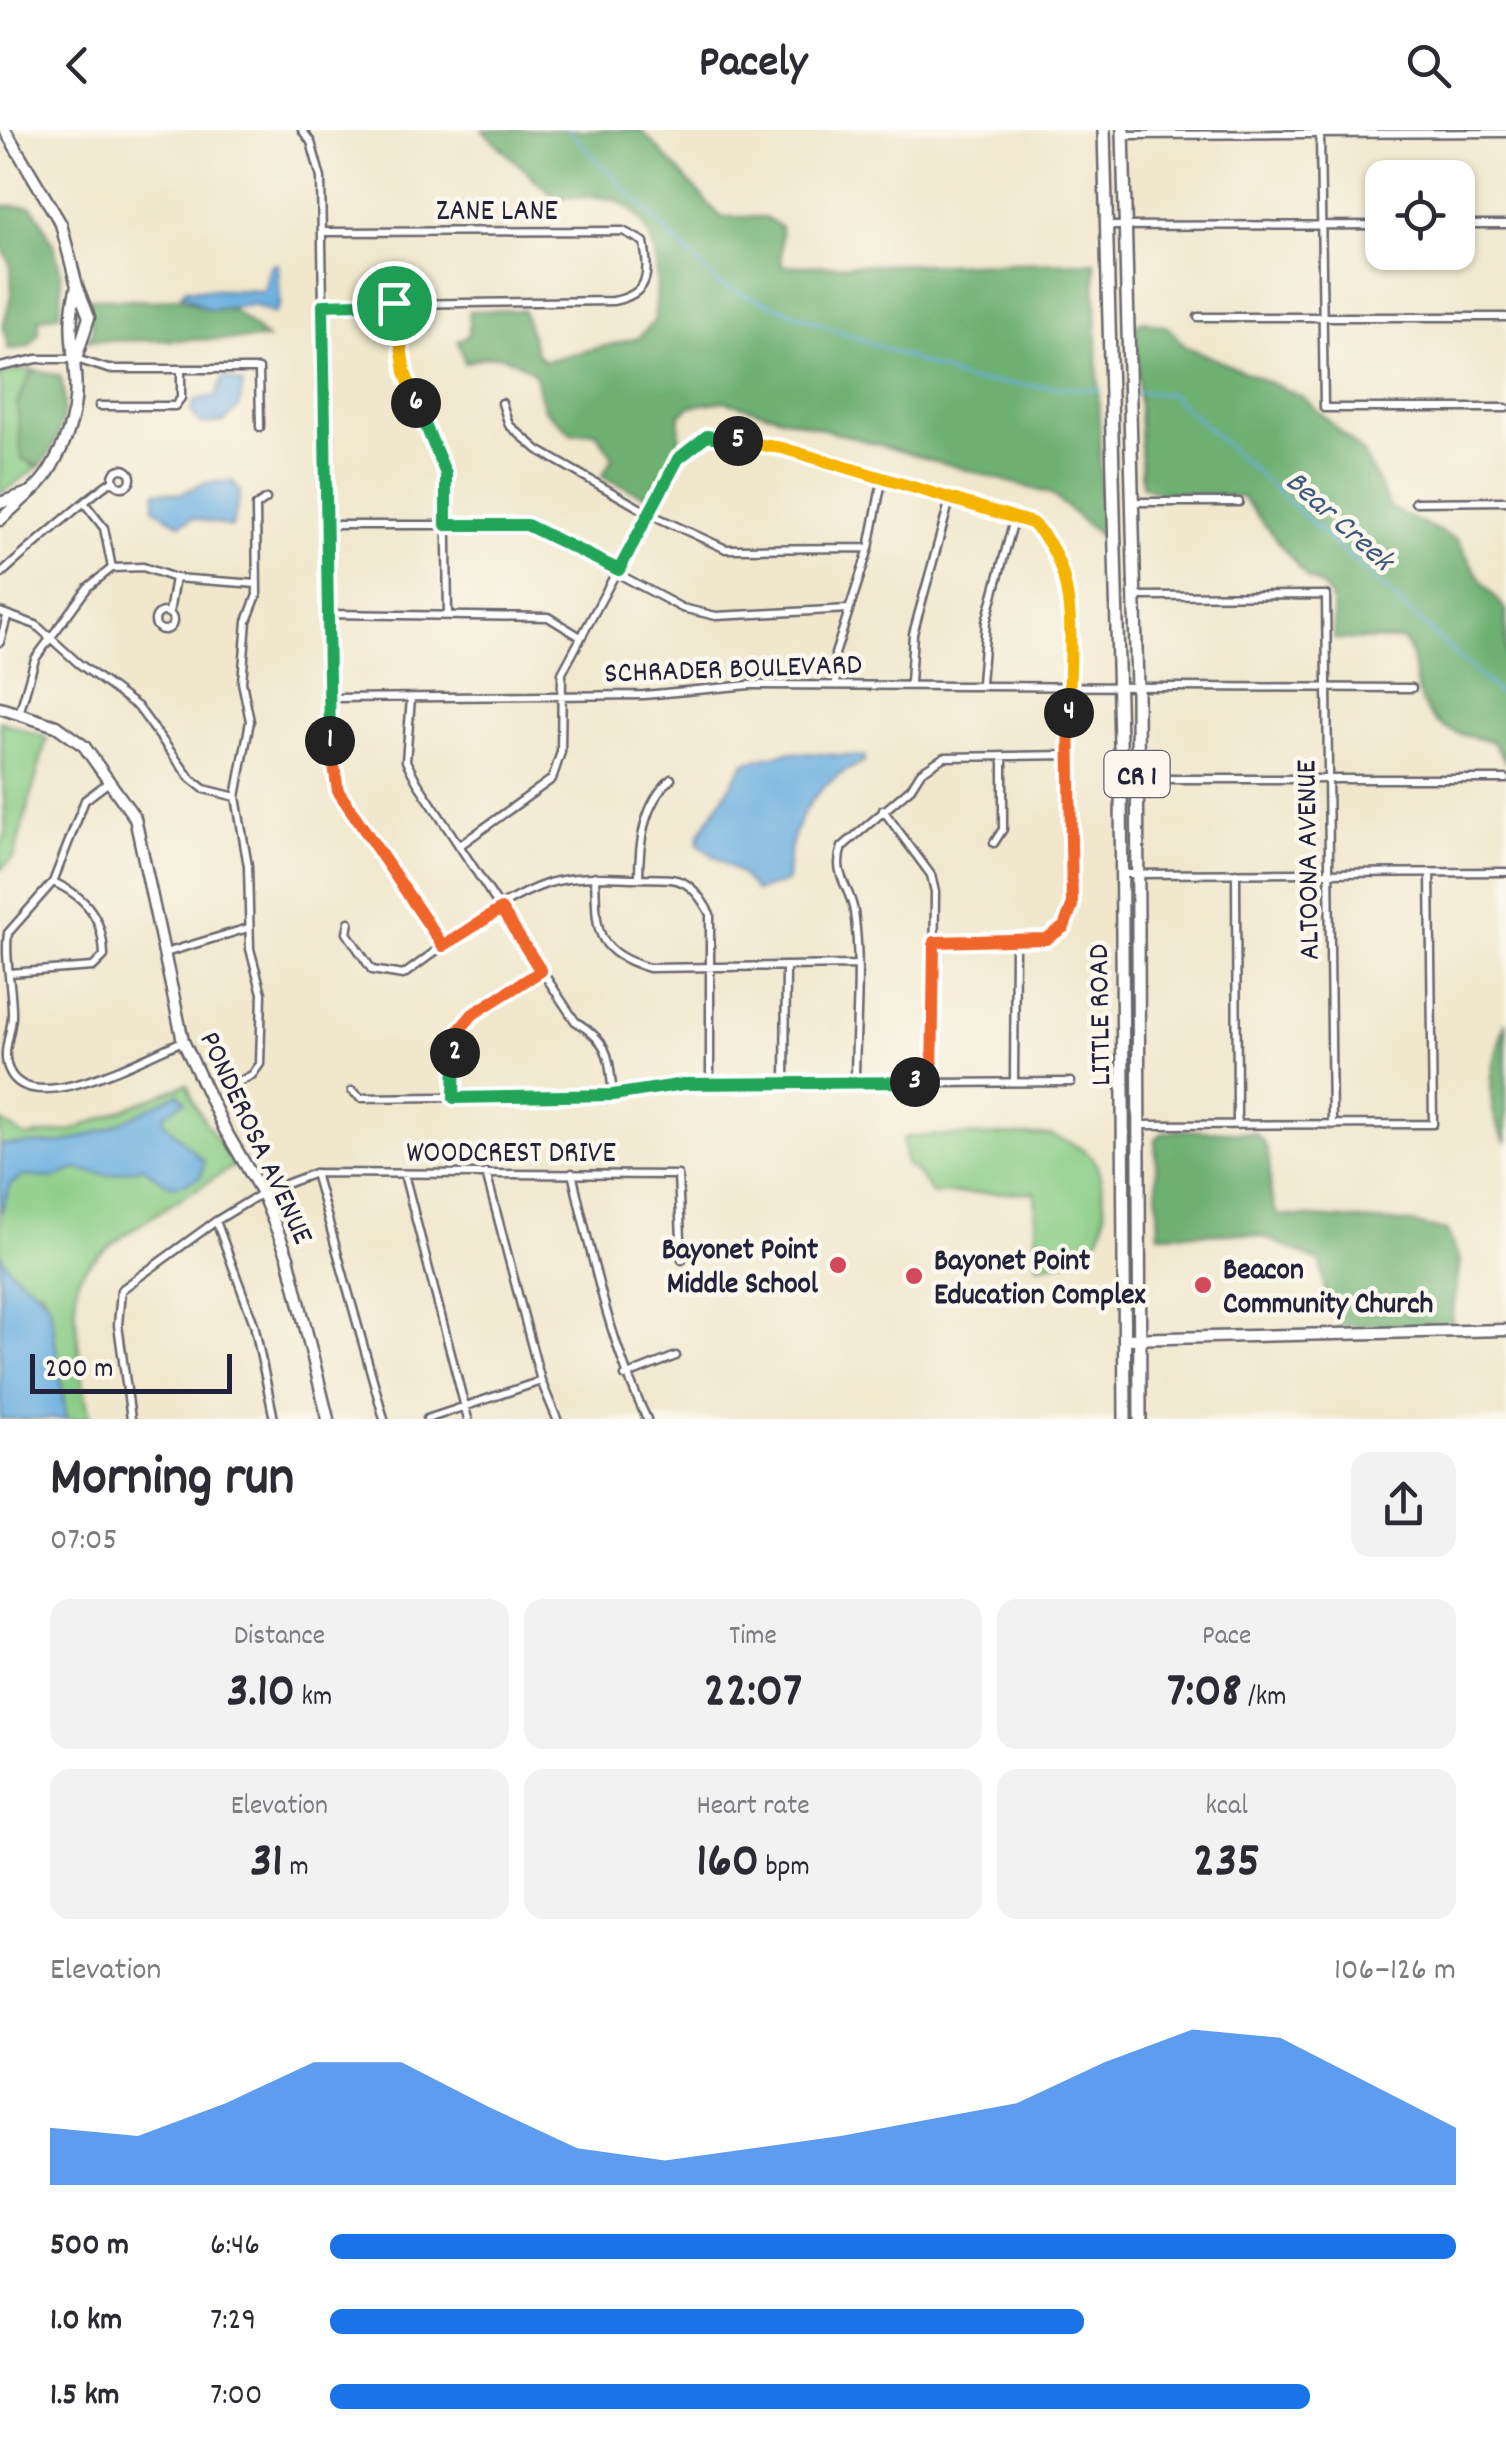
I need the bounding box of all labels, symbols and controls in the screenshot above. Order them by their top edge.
text: Pacely [699,33,807,97]
icon: back [50,38,105,93]
icon: search [1401,38,1456,93]
map controls [1365,160,1475,270]
button: locate [1365,160,1475,270]
street label: ZANE LANE [436,192,558,235]
pin [352,261,437,346]
icon: arrive [367,276,422,331]
pin: 6 [391,378,441,428]
text: 6 [409,383,423,423]
pin: 5 [713,416,763,466]
text: 5 [732,421,744,461]
water label: Bear Creek [1273,461,1404,586]
street label: SCHRADER BOULEVARD [604,646,863,697]
pin: 4 [1044,688,1094,738]
text: 4 [1063,693,1075,733]
pin: 1 [305,716,355,766]
text: 1 [327,721,333,761]
road number: CR 1 [1104,751,1170,797]
street label: ALTOONA AVENUE [1287,759,1334,961]
street label: LITTLE ROAD [1080,944,1125,1086]
street label: PONDEROSA AVENUE [186,1025,322,1253]
pin: 2 [430,1028,480,1078]
text: 2 [449,1033,461,1073]
pin: 3 [890,1057,940,1107]
text: 3 [909,1062,921,1102]
street label: WOODCREST DRIVE [406,1134,616,1177]
place label: Bayonet Point Middle School [662,1231,819,1308]
place label: Bayonet Point Education Complex [934,1242,1146,1319]
place label: Beacon Community Church [1223,1251,1433,1328]
marker: Bayonet Point Middle School [827,1254,849,1276]
marker: Bayonet Point Education Complex [903,1265,925,1287]
marker: Beacon Community Church [1192,1274,1214,1296]
scale bar [30,1349,232,1394]
text: 200 m [45,1351,113,1391]
text: Morning run [50,1442,294,1521]
button: share [1351,1452,1456,1557]
text: 07:05 [50,1519,117,1565]
text: Distance [234,1618,325,1658]
text: Time [729,1618,777,1658]
text: Pace [1202,1618,1251,1658]
text: 3.10 [226,1658,295,1730]
text: 22:07 [704,1658,802,1730]
text: 7:08 [1167,1658,1241,1730]
text: km [295,1679,332,1719]
text: /km [1241,1679,1287,1719]
text: Elevation [231,1788,328,1828]
text: Heart rate [696,1788,810,1828]
text: kcal [1205,1788,1248,1828]
text: 31 [250,1828,283,1900]
text: 160 [696,1828,759,1900]
text: 235 [1193,1828,1260,1900]
text: m [283,1849,309,1889]
text: bpm [759,1849,810,1889]
text: Elevation [50,1949,161,1995]
text: 106–126 m [1334,1949,1456,1995]
text: 500 m [50,2224,129,2270]
text: 6:46 [210,2224,260,2270]
text: 1.0 km [50,2299,122,2345]
text: 7:29 [210,2299,256,2345]
text: 1.5 km [50,2374,120,2420]
text: 7:00 [210,2374,262,2420]

